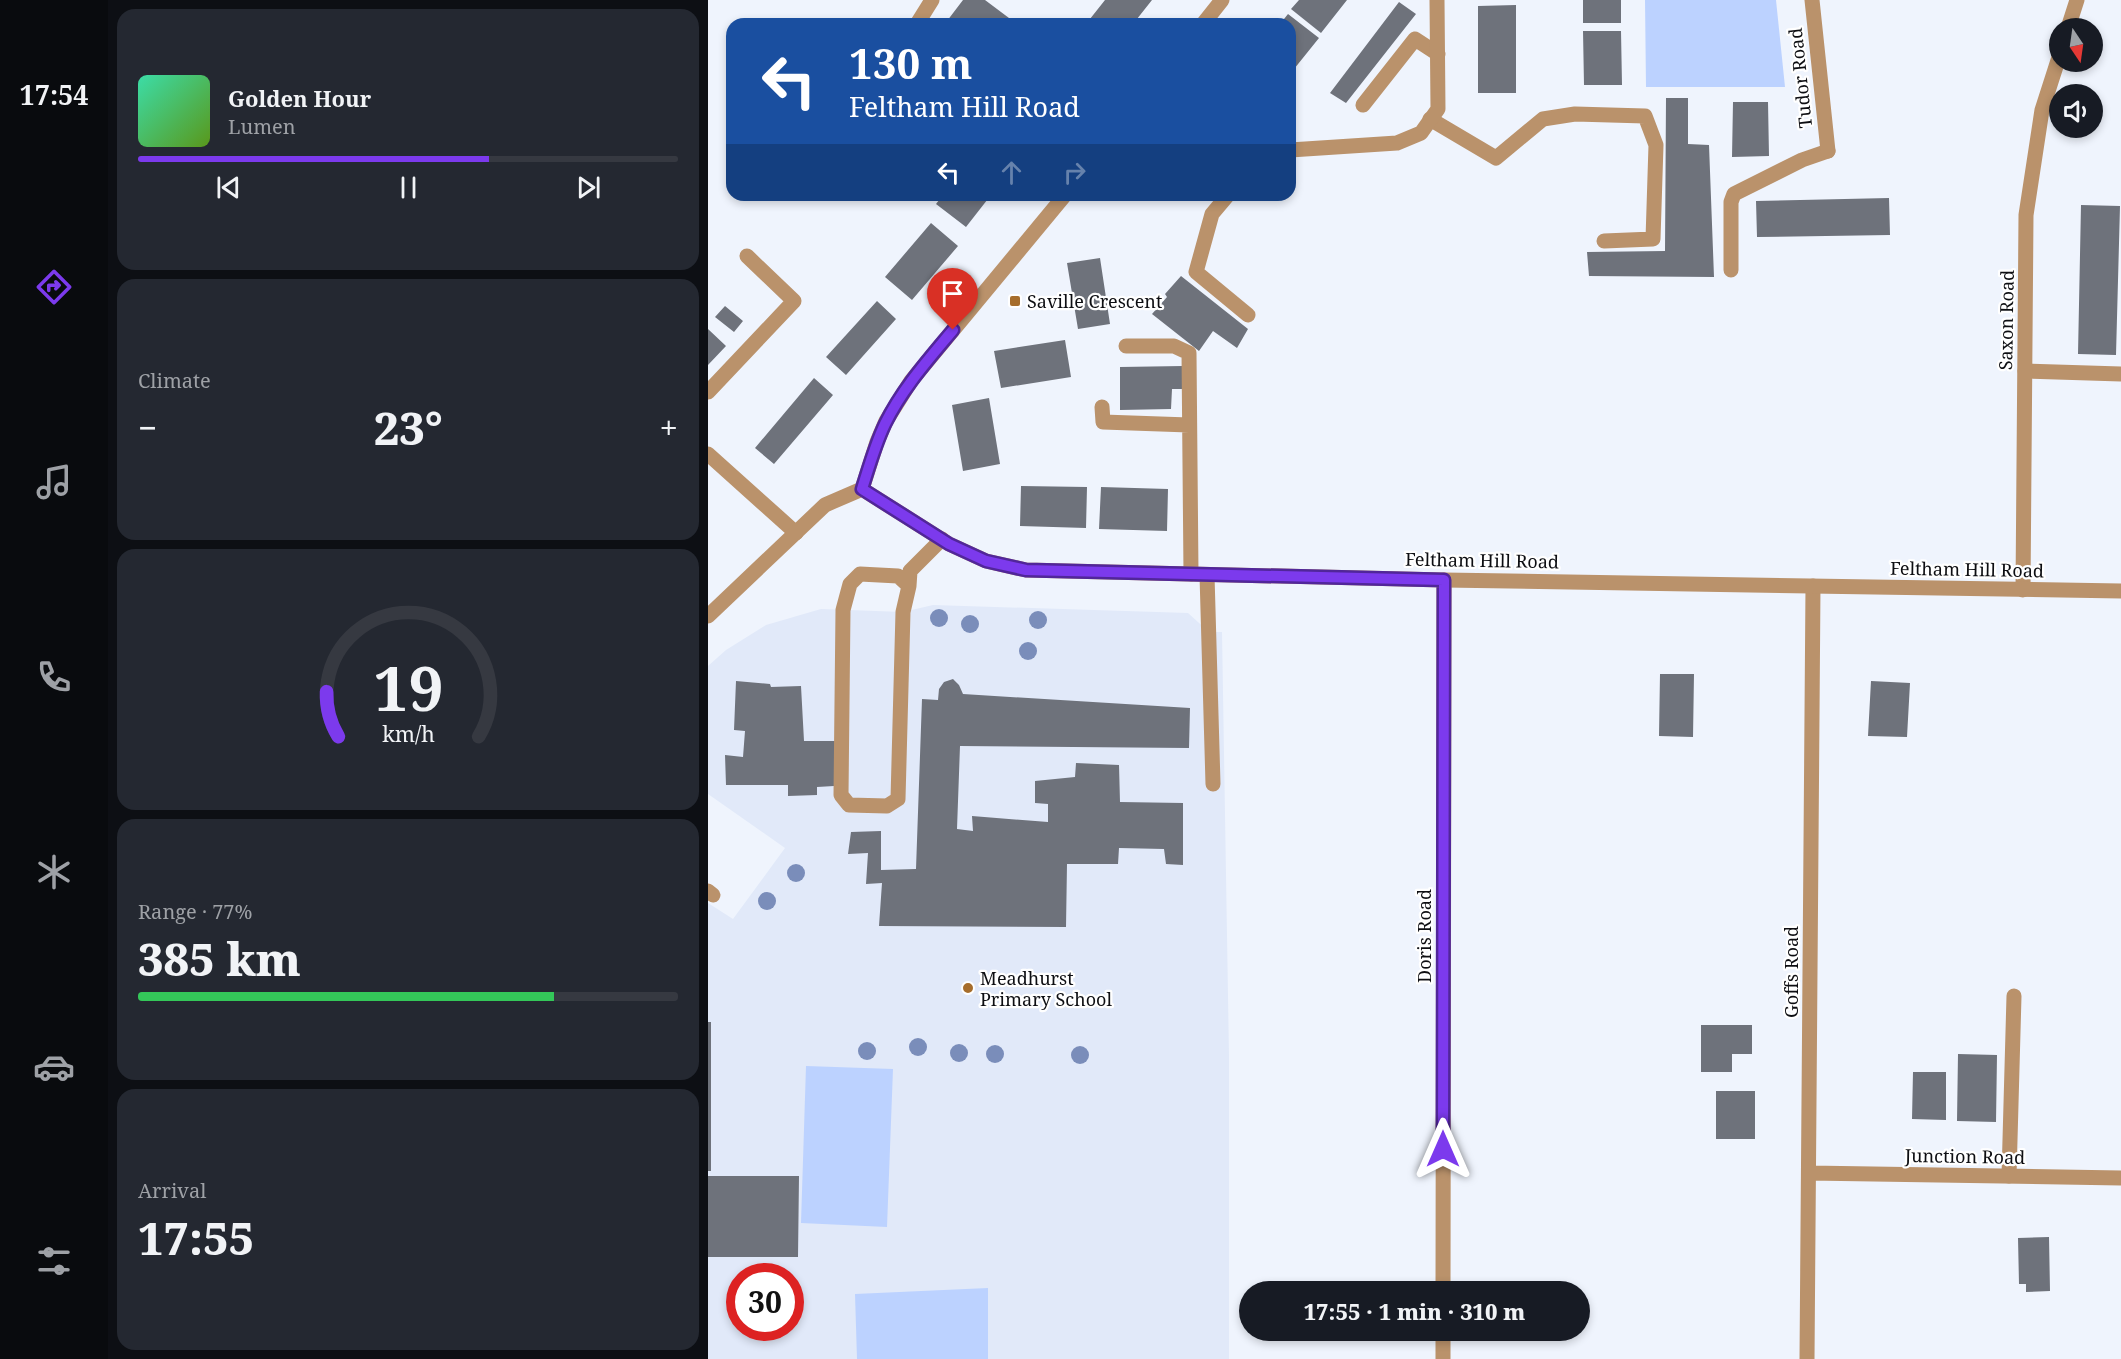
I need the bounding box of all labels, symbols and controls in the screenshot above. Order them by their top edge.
north arrow [2049,18,2103,72]
map controls [2049,18,2103,138]
street label: Tudor Road [1783,27,1817,129]
text: 130 m [849,34,973,91]
icon: left [750,42,828,120]
text: 17:54 [19,76,89,113]
text: Golden Hour [228,83,371,113]
button: sound [2049,84,2103,138]
text: Feltham Hill Road [849,88,1080,125]
text: Lumen [228,113,296,140]
icon: left [932,156,965,189]
icon: ahead [995,156,1028,189]
icon: right [1058,156,1091,189]
icon: previous [212,171,245,204]
icon: pause [392,171,425,204]
icon: next [572,171,605,204]
icon: directions [33,266,75,308]
pin [927,268,978,330]
street label: Saxon Road [1993,270,2019,370]
icon: arrive [936,277,969,310]
place label: Saville Crescent [1027,289,1162,313]
marker: Saville Crescent [1008,294,1022,308]
text: Climate [138,367,211,394]
text: 23° [374,397,443,458]
text: − [138,405,157,450]
text: + [660,405,678,450]
icon: music [33,461,75,503]
street label: Feltham Hill Road [1405,547,1559,573]
street label: Feltham Hill Road [1890,556,2044,582]
text: 19 [373,644,443,729]
icon: phone [33,656,75,698]
text: km/h [382,719,435,748]
icon: climate [33,851,75,893]
street label: Doris Road [1412,889,1436,983]
text: Range · 77% [138,898,252,925]
street label: Goffs Road [1779,926,1803,1018]
text: 385 km [138,928,301,989]
place label: Meadhurst Primary School [980,966,1112,1011]
marker: Meadhurst Primary School [961,981,975,995]
icon: car [33,1046,75,1088]
position arrow [1411,1117,1475,1181]
street label: Junction Road [1904,1143,2025,1169]
text: Arrival [138,1177,206,1204]
text: 17:55 [138,1207,254,1268]
icon: filters [33,1240,75,1282]
speed limit sign: 30 [726,1263,804,1341]
text: 17:55 · 1 min · 310 m [1304,1296,1525,1326]

